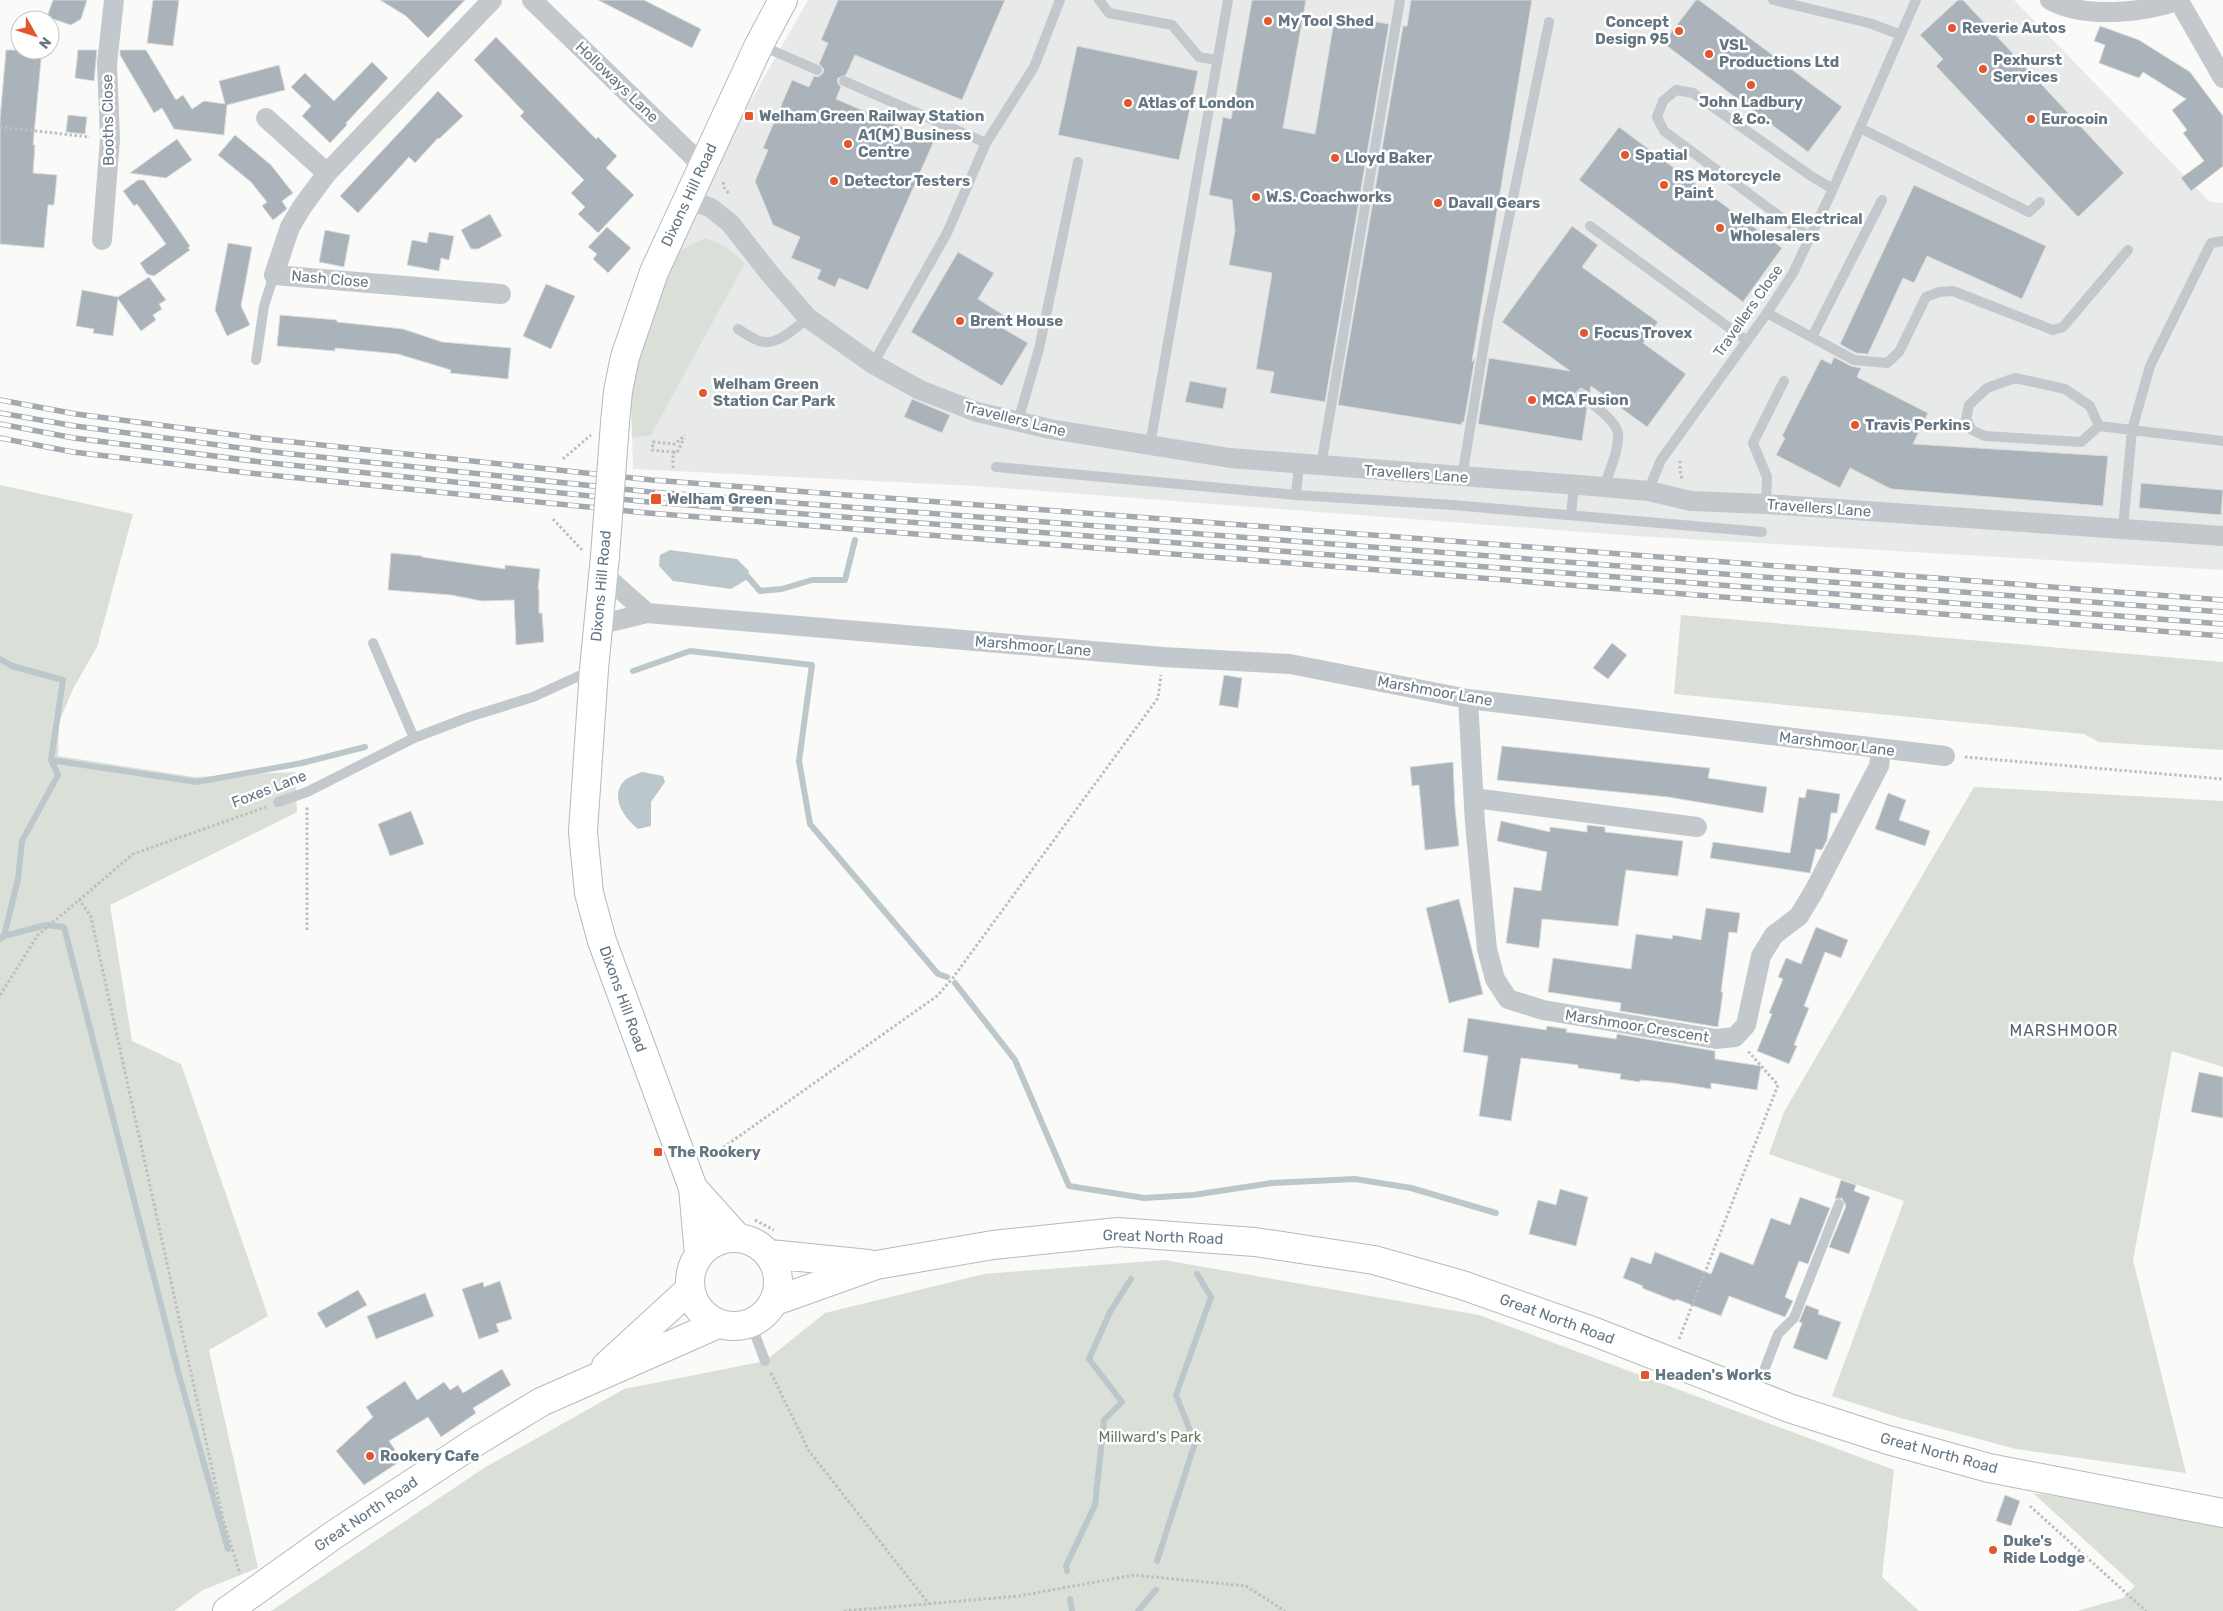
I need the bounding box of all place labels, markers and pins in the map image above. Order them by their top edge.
place label: My Tool Shed [1278,12,1374,30]
place label: Concept Design 95 [1595,13,1669,48]
marker: My Tool Shed [1262,15,1274,27]
place label: Reverie Autos [1962,19,2066,37]
marker: Reverie Autos [1946,22,1958,34]
marker: Concept Design 95 [1673,25,1685,37]
place label: VSL Productions Ltd [1719,36,1839,71]
marker: VSL Productions Ltd [1703,48,1715,60]
place label: Pexhurst Services [1993,51,2062,86]
marker: Pexhurst Services [1977,63,1989,75]
marker: John Ladbury & Co. [1745,79,1757,91]
place label: John Ladbury & Co. [1699,93,1803,128]
place label: Atlas of London [1138,94,1254,112]
marker: Atlas of London [1122,97,1134,109]
place label: Welham Green Railway Station [759,107,984,125]
marker: Welham Green Railway Station [743,110,755,122]
place label: Eurocoin [2041,110,2108,128]
marker: Eurocoin [2025,113,2037,125]
place label: A1(M) Business Centre [858,126,971,161]
marker: A1(M) Business Centre [842,138,854,150]
place label: Spatial [1635,146,1688,164]
place label: Lloyd Baker [1345,149,1432,167]
marker: Spatial [1619,149,1631,161]
marker: Lloyd Baker [1329,152,1341,164]
place label: RS Motorcycle Paint [1674,167,1781,202]
place label: Detector Testers [844,172,970,190]
marker: Detector Testers [828,175,840,187]
marker: RS Motorcycle Paint [1658,179,1670,191]
place label: W.S. Coachworks [1266,188,1392,206]
marker: W.S. Coachworks [1250,191,1262,203]
place label: Davall Gears [1448,194,1540,212]
marker: Davall Gears [1432,197,1444,209]
place label: Welham Electrical Wholesalers [1730,210,1863,245]
marker: Welham Electrical Wholesalers [1714,222,1726,234]
place label: Brent House [970,312,1063,330]
marker: Brent House [954,315,966,327]
place label: Focus Trovex [1594,324,1692,342]
marker: Focus Trovex [1578,327,1590,339]
place label: Welham Green Station Car Park [713,375,836,410]
marker: Welham Green Station Car Park [697,387,709,399]
place label: MCA Fusion [1542,391,1629,409]
marker: MCA Fusion [1526,394,1538,406]
place label: Travis Perkins [1865,416,1970,434]
marker: Travis Perkins [1849,419,1861,431]
place label: Welham Green [667,490,773,508]
marker: Welham Green [649,492,663,506]
place label: The Rookery [668,1143,761,1161]
marker: The Rookery [652,1146,664,1158]
place label: Headen's Works [1655,1366,1771,1384]
marker: Headen's Works [1639,1369,1651,1381]
place label: Rookery Cafe [380,1447,479,1465]
marker: Rookery Cafe [364,1450,376,1462]
place label: Duke's Ride Lodge [2003,1532,2085,1567]
marker: Duke's Ride Lodge [1987,1544,1999,1556]

